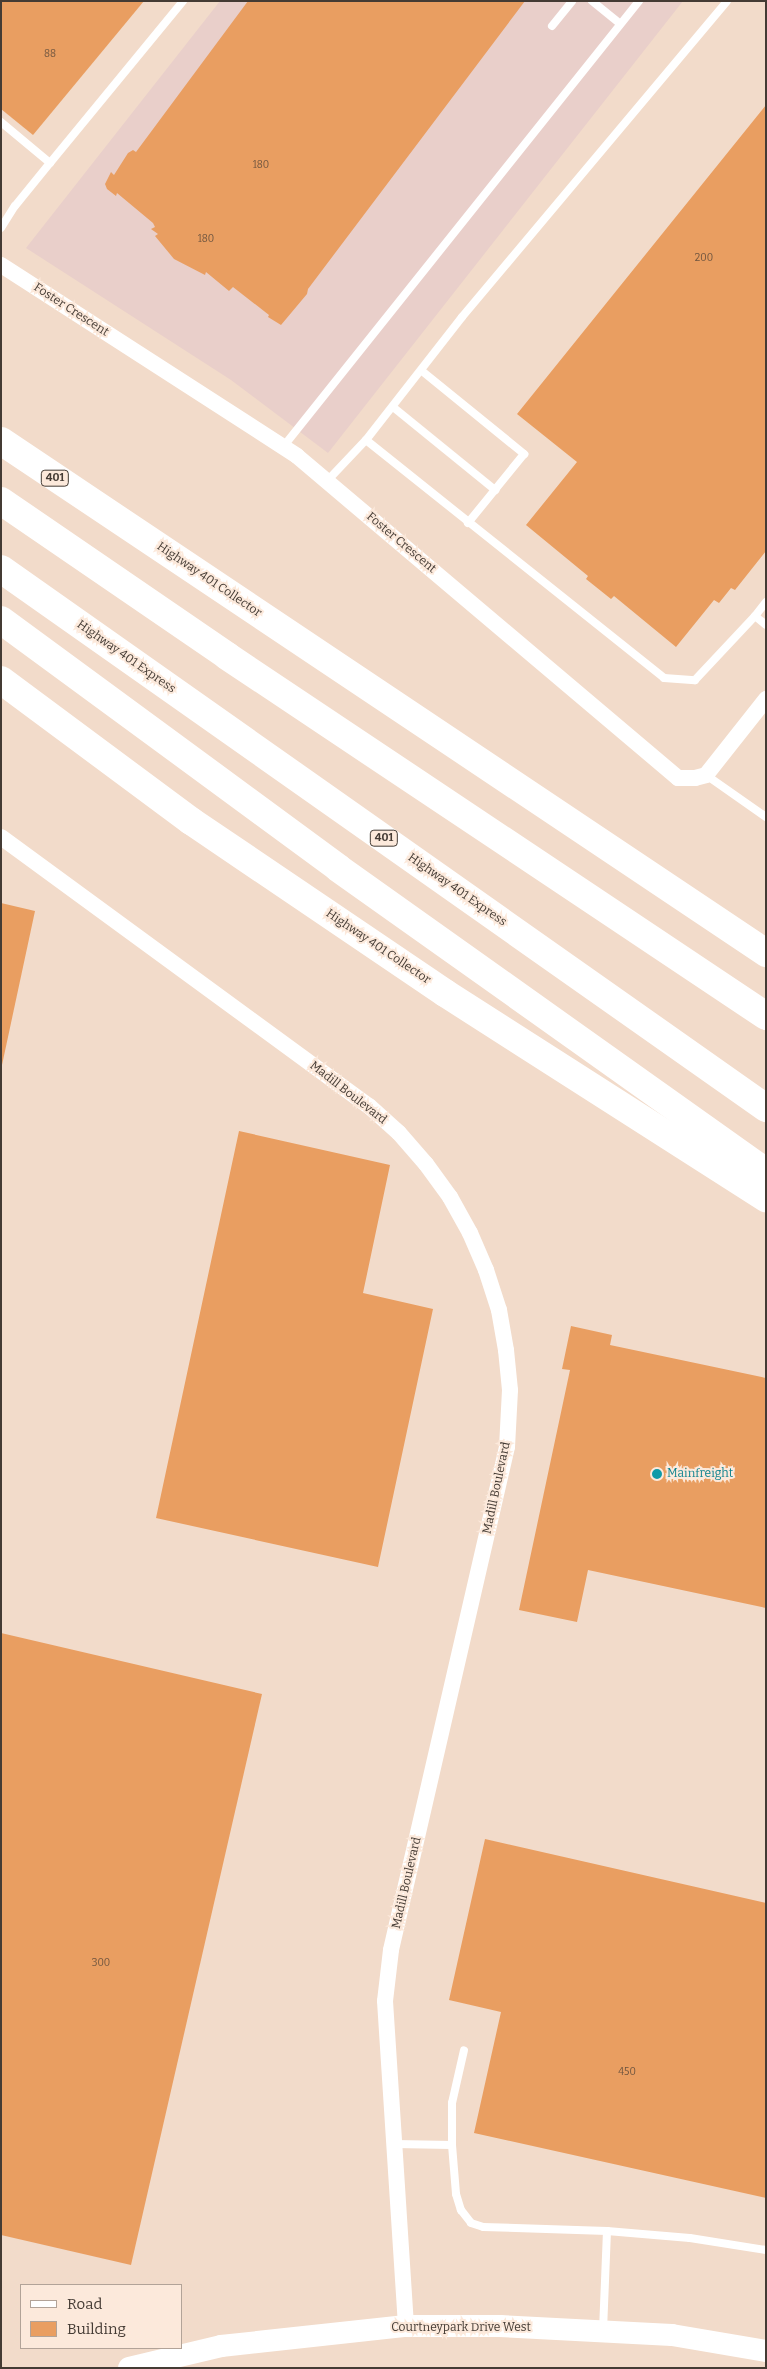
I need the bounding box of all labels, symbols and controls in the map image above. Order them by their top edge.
house number: 88 [44,49,56,61]
house number: 180 [253,160,269,172]
house number: 180 [198,234,214,246]
house number: 200 [695,253,713,265]
street label: Foster Crescent [31,280,111,340]
road number: 401 [40,469,70,486]
street label: Foster Crescent [363,510,439,576]
street label: Highway 401 Collector [154,540,264,620]
street label: Highway 401 Express [74,618,178,696]
road number: 401 [369,830,399,846]
street label: Highway 401 Express [405,851,509,929]
street label: Highway 401 Collector [323,907,433,987]
street label: Madill Boulevard [307,1059,389,1127]
street label: Madill Boulevard [480,1441,514,1535]
place label: Mainfreight [667,1467,733,1481]
marker: Mainfreight [651,1468,663,1480]
street label: Madill Boulevard [389,1836,425,1930]
house number: 300 [92,1958,110,1970]
house number: 450 [618,2067,636,2079]
legend [20,2284,182,2349]
text: Road [67,2295,102,2313]
text: Building [67,2320,126,2338]
street label: Courtneypark Drive West [391,2321,531,2335]

